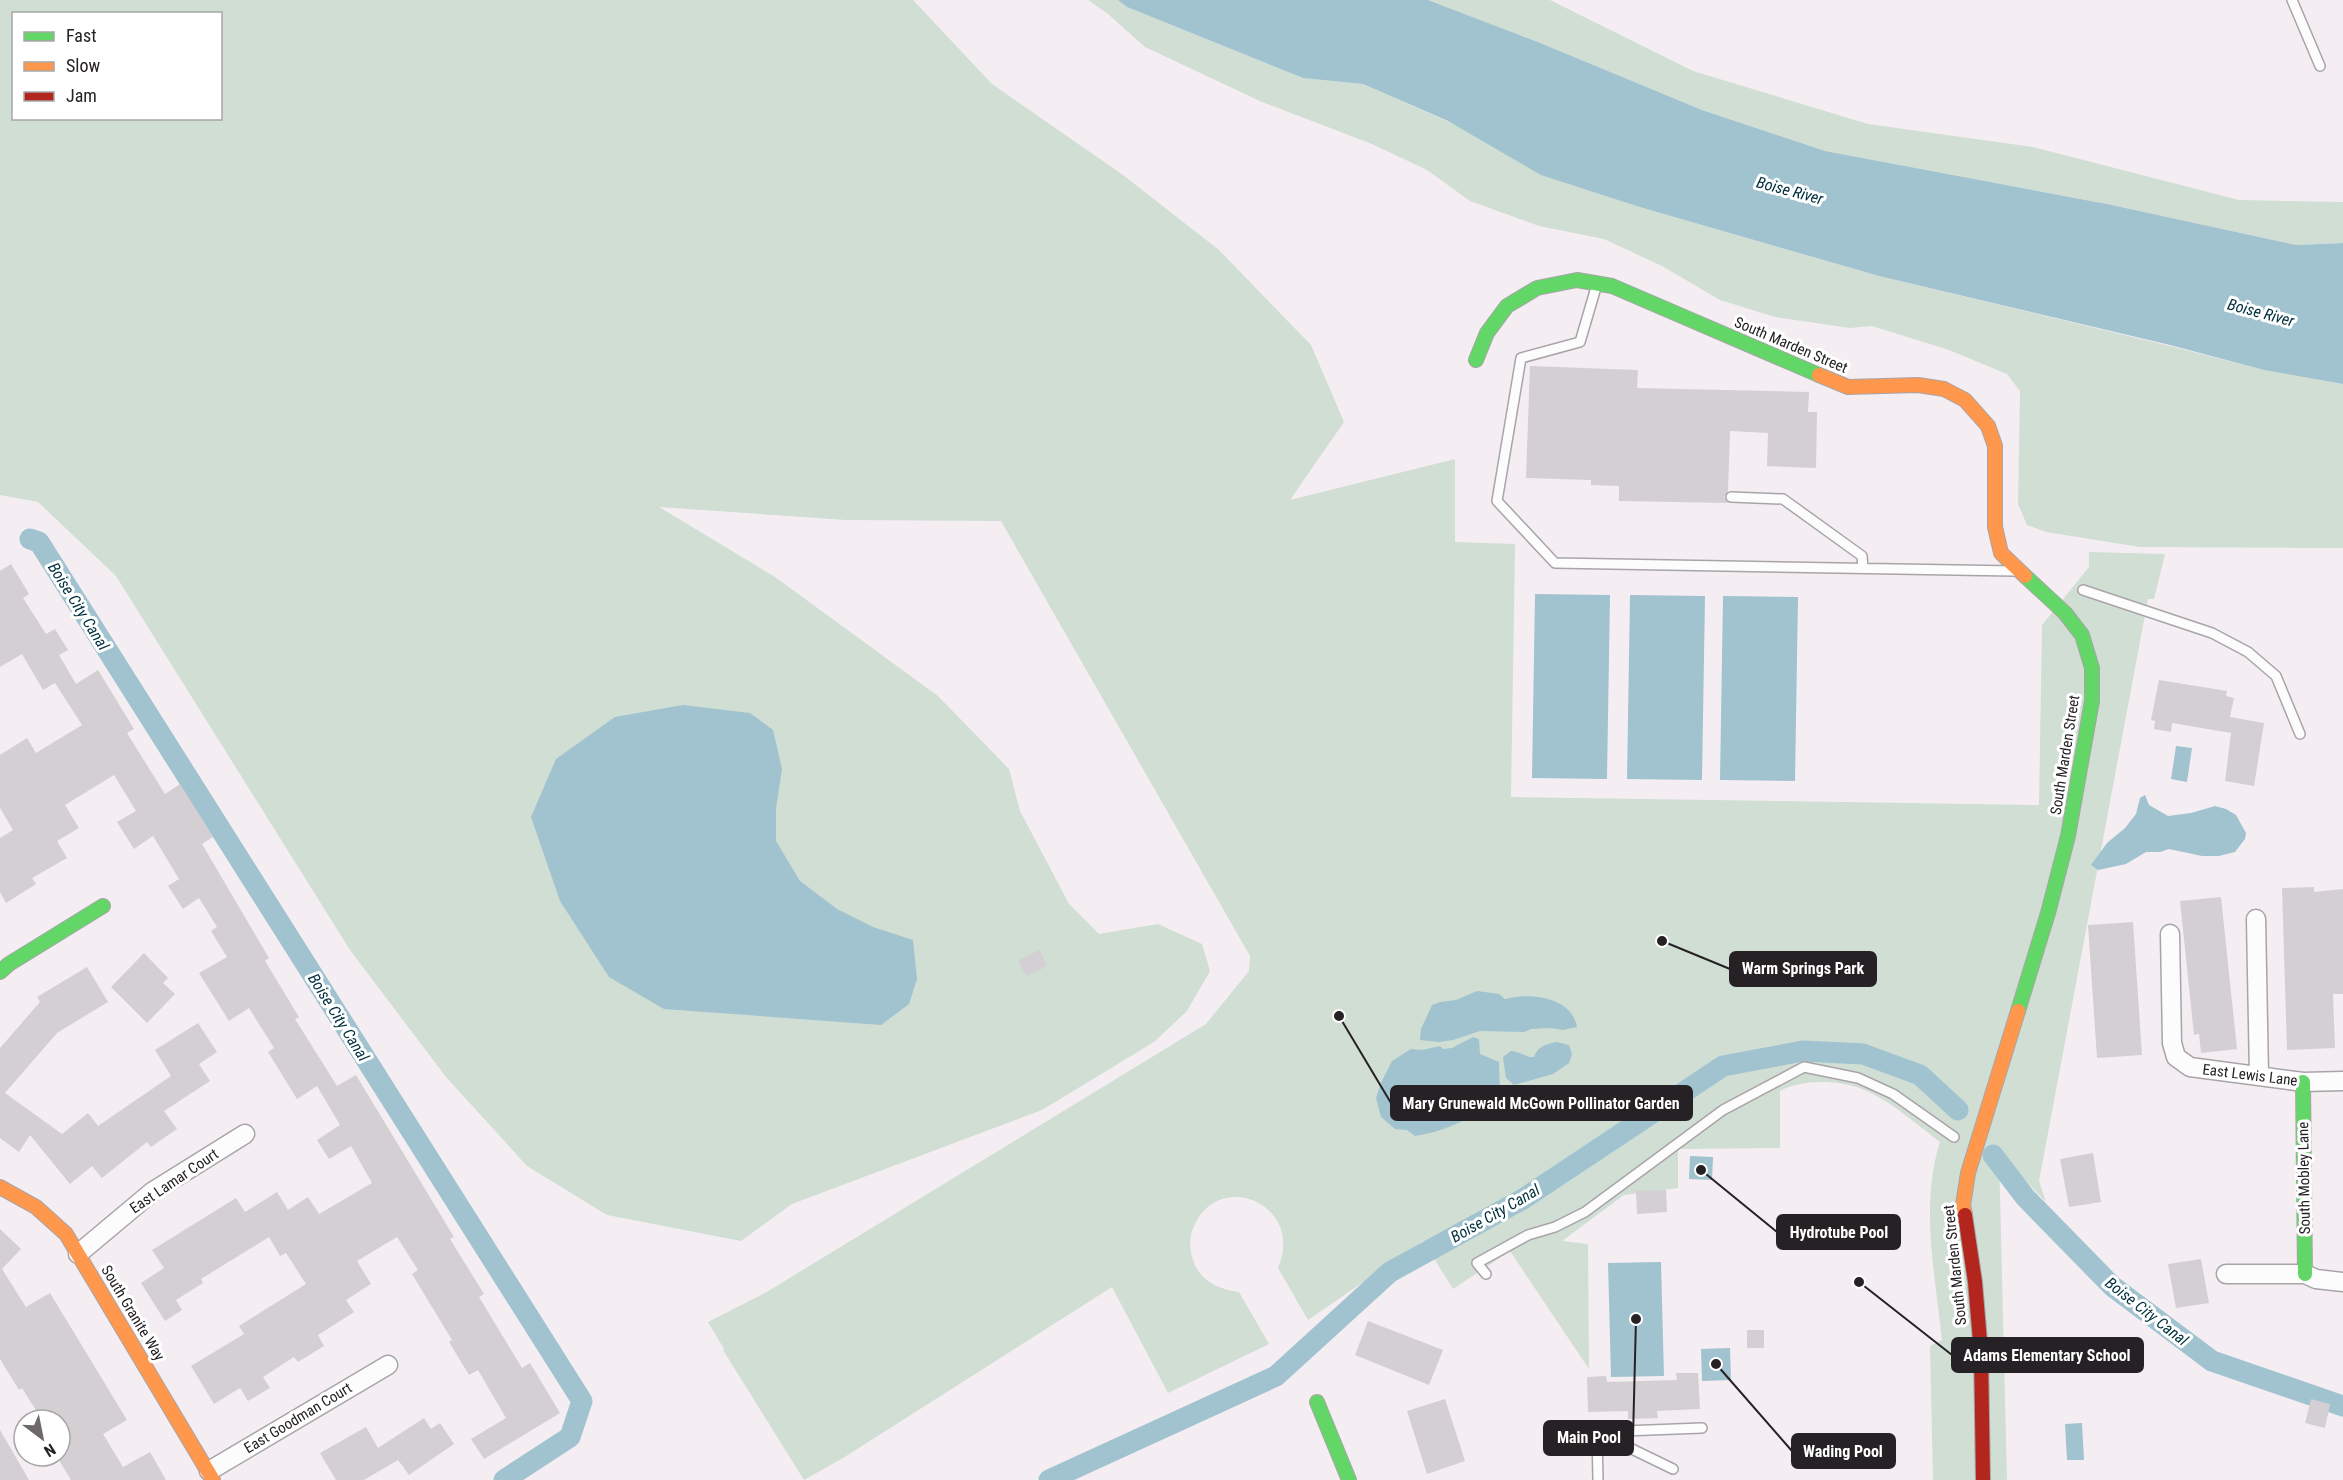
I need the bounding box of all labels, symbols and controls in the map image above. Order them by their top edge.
legend [12,12,222,120]
text: Fast [66,25,97,46]
text: Slow [66,55,101,76]
text: Jam [66,85,97,106]
water label: Boise River [1754,172,1826,209]
water label: Boise River [2225,294,2297,331]
street label: South Marden Street [1732,313,1850,377]
water label: Boise City Canal [44,559,113,654]
street label: South Marden Street [2047,694,2083,816]
callout: Warm Springs Park [1730,952,1876,986]
text: Warm Springs Park [1742,959,1865,978]
water label: Boise City Canal [304,970,373,1065]
street label: East Lewis Lane [2201,1060,2299,1090]
callout: Mary Grunewald McGown Pollinator Garden [1391,1086,1692,1120]
text: Mary Grunewald McGown Pollinator Garden [1402,1094,1680,1113]
street label: South Mobley Lane [2294,1122,2314,1234]
street label: East Lamar Court [126,1145,222,1217]
water label: Boise City Canal [1447,1180,1544,1247]
street label: South Marden Street [1940,1204,1970,1326]
callout: Hydrotube Pool [1777,1215,1900,1249]
text: Hydrotube Pool [1790,1223,1888,1242]
street label: South Granite Way [97,1262,169,1364]
water label: Boise City Canal [2102,1273,2192,1350]
callout: Adams Elementary School [1952,1338,2143,1372]
text: Adams Elementary School [1963,1346,2131,1365]
street label: East Goodman Court [241,1379,355,1457]
north arrow [12,1408,72,1468]
callout: Main Pool [1544,1421,1633,1455]
text: Main Pool [1557,1428,1621,1447]
callout: Wading Pool [1792,1434,1895,1468]
text: N [40,1440,59,1461]
text: Wading Pool [1803,1442,1883,1461]

